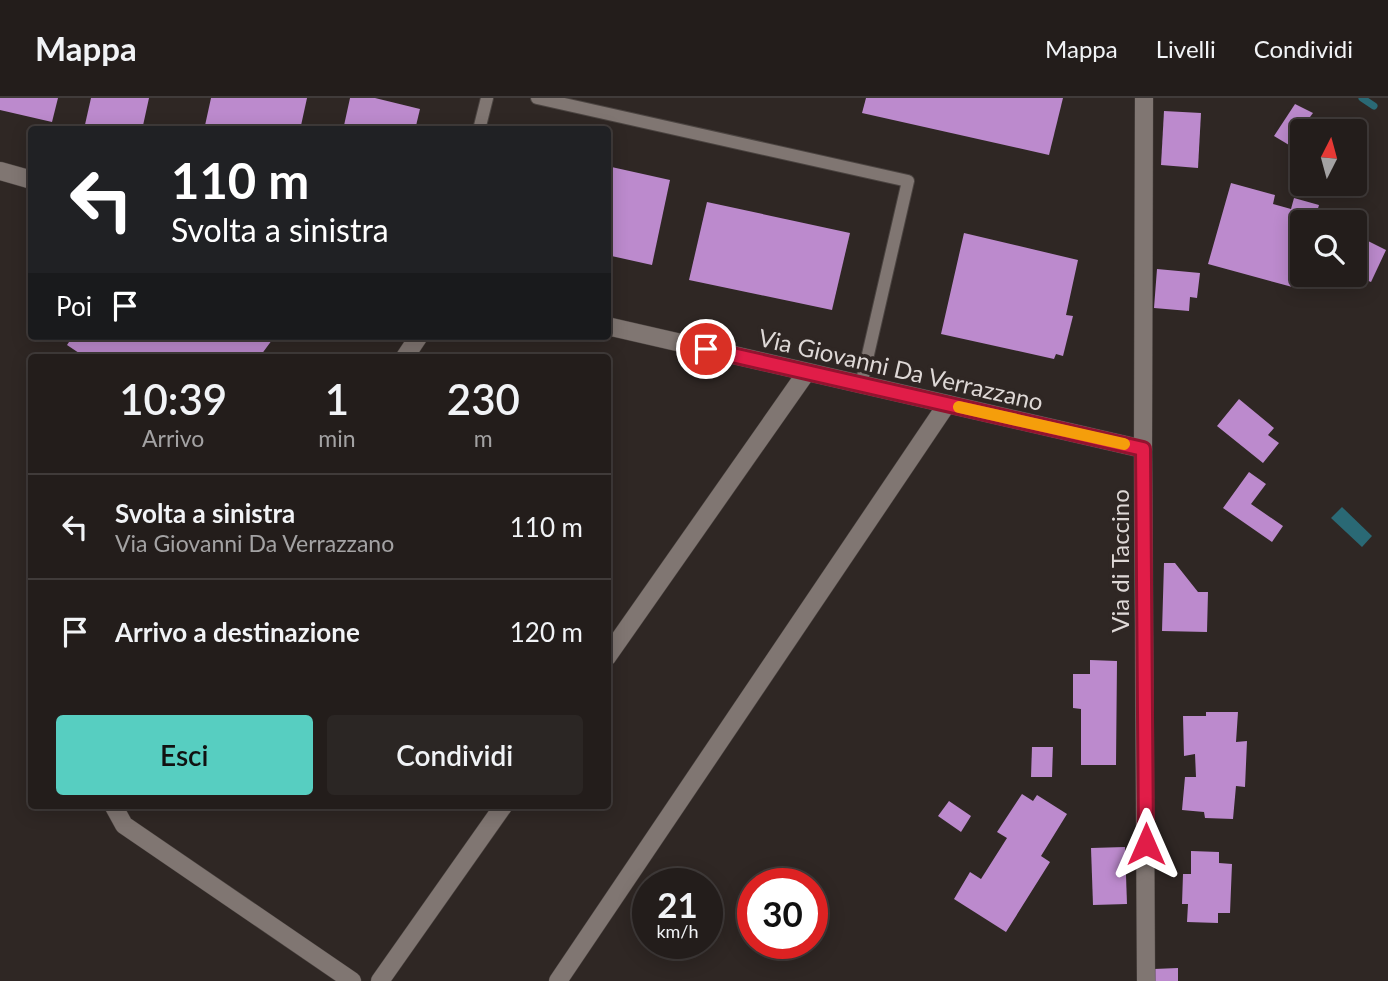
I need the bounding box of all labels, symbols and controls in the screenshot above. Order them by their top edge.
text: Mappa [35,28,137,68]
text: Mappa [1045,34,1118,63]
text: Livelli [1156,34,1216,63]
text: Condividi [1254,34,1353,63]
north arrow [1290,119,1367,196]
map controls [1290,119,1367,287]
text: 110 m [171,151,309,209]
icon: left [56,154,147,245]
text: Svolta a sinistra [171,210,389,249]
button: search [1290,210,1367,287]
icon: arrive [106,287,144,325]
text: Poi [56,290,92,322]
pin [676,319,736,379]
street label: Via Giovanni Da Verrazzano [756,322,1046,416]
icon: arrive [687,330,725,368]
text: 10:39 [119,374,227,424]
text: 1 [325,374,349,424]
text: 230 [447,374,520,424]
text: Arrivo [142,424,204,452]
text: min [318,424,356,452]
text: m [474,424,493,452]
street label: Via di Taccino [1105,489,1134,633]
text: Svolta a sinistra [115,497,295,529]
icon: left [56,508,94,546]
text: 110 m [510,511,583,543]
text: Via Giovanni Da Verrazzano [115,529,394,557]
icon: arrive [56,613,94,651]
text: Arrivo a destinazione [115,616,360,648]
text: 120 m [510,616,583,648]
button: Esci [56,715,313,795]
button: Condividi [327,715,583,795]
position arrow [1109,807,1183,881]
speed limit sign: 30 [737,868,828,959]
text: 21 [657,883,698,925]
text: km/h [656,920,699,942]

